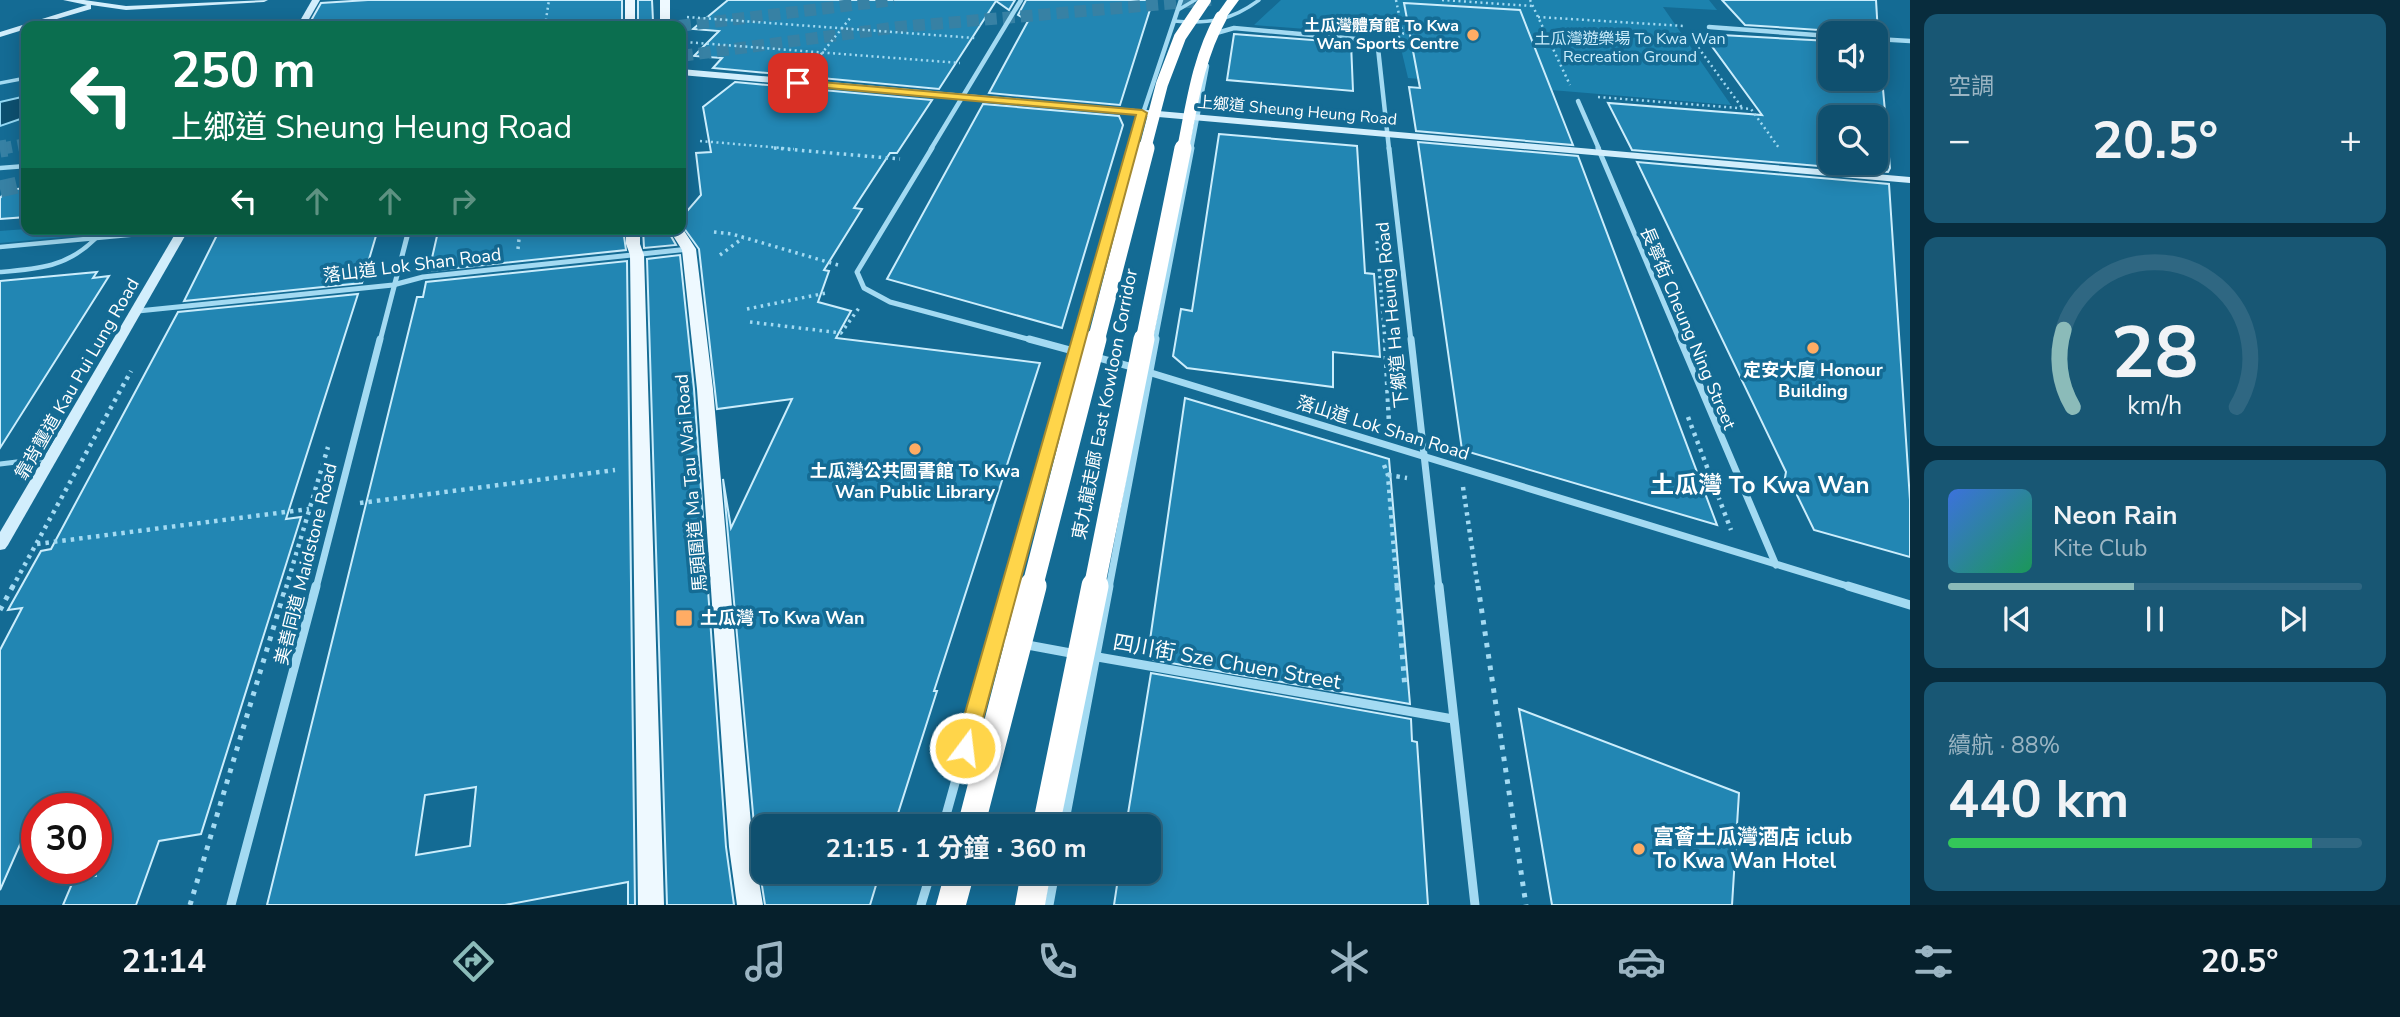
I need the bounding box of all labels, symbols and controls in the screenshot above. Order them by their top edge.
place label: 土瓜灣體育館 To Kwa Wan Sports Centre [1304,15,1459,55]
map controls [1818,21,1888,175]
button: sound [1818,21,1888,91]
marker: 土瓜灣體育館 To Kwa Wan Sports Centre [1465,27,1481,43]
park label: 土瓜灣遊樂場 To Kwa Wan Recreation Ground [1534,28,1726,68]
text: 250 m [171,37,315,104]
icon: left [56,49,147,140]
pin [768,53,828,113]
icon: arrive [779,64,817,102]
text: 空調 [1948,71,1994,102]
street label: 上鄉道 Sheung Heung Road [1196,91,1398,131]
button: search [1818,105,1888,175]
text: 20.5° [2092,105,2218,176]
text: 上鄉道 Sheung Heung Road [171,106,572,149]
text: − [1948,115,1971,166]
text: + [2339,115,2362,166]
icon: left [225,182,263,220]
icon: ahead [298,182,336,220]
icon: ahead [371,182,409,220]
icon: right [444,182,482,220]
street label: 下鄉道 Ha Heung Road [1370,221,1414,409]
street label: 長寧街 Cheung Ning Street [1634,223,1742,434]
street label: 落山道 Lok Shan Road [321,242,503,288]
street label: 東九龍走廊 East Kowloon Corridor [1067,266,1143,542]
street label: 靠背壟道 Kau Pui Lung Road [9,274,145,484]
text: 28 [2111,304,2199,404]
marker: 定安大廈 Honour Building [1805,340,1821,356]
place label: 定安大廈 Honour Building [1743,358,1883,403]
street label: 馬頭圍道 Ma Tau Wai Road [670,373,712,593]
text: km/h [2127,389,2183,423]
street label: 落山道 Lok Shan Road [1294,390,1472,466]
marker: 土瓜灣公共圖書館 To Kwa Wan Public Library [907,441,923,457]
place label: 土瓜灣公共圖書館 To Kwa Wan Public Library [810,459,1020,504]
street label: 美善同道 Maidstone Road [269,461,343,667]
district label: 土瓜灣 To Kwa Wan [1650,469,1870,501]
text: Neon Rain [2053,498,2178,533]
text: Kite Club [2053,533,2147,564]
icon: previous [1998,600,2036,638]
icon: pause [2136,600,2174,638]
icon: next [2274,600,2312,638]
place label: 土瓜灣 To Kwa Wan [700,606,864,630]
marker: 土瓜灣 To Kwa Wan [674,608,694,628]
street label: 四川街 Sze Chuen Street [1111,628,1344,696]
position arrow [928,711,1002,785]
text: 續航 · 88% [1948,730,2060,761]
text: 440 km [1948,764,2129,835]
speed limit sign: 30 [21,793,112,884]
place label: 富薈土瓜灣酒店 iclub To Kwa Wan Hotel [1653,823,1852,875]
text: 21:15 · 1 分鐘 · 360 m [825,831,1087,866]
marker: 富薈土瓜灣酒店 iclub To Kwa Wan Hotel [1631,841,1647,857]
icon: directions [449,937,498,986]
icon: music [741,937,790,986]
icon: phone [1033,937,1082,986]
icon: climate [1325,937,1374,986]
icon: car [1617,937,1666,986]
icon: filters [1909,937,1958,986]
text: 21:14 [121,940,206,983]
text: 20.5° [2201,940,2278,983]

